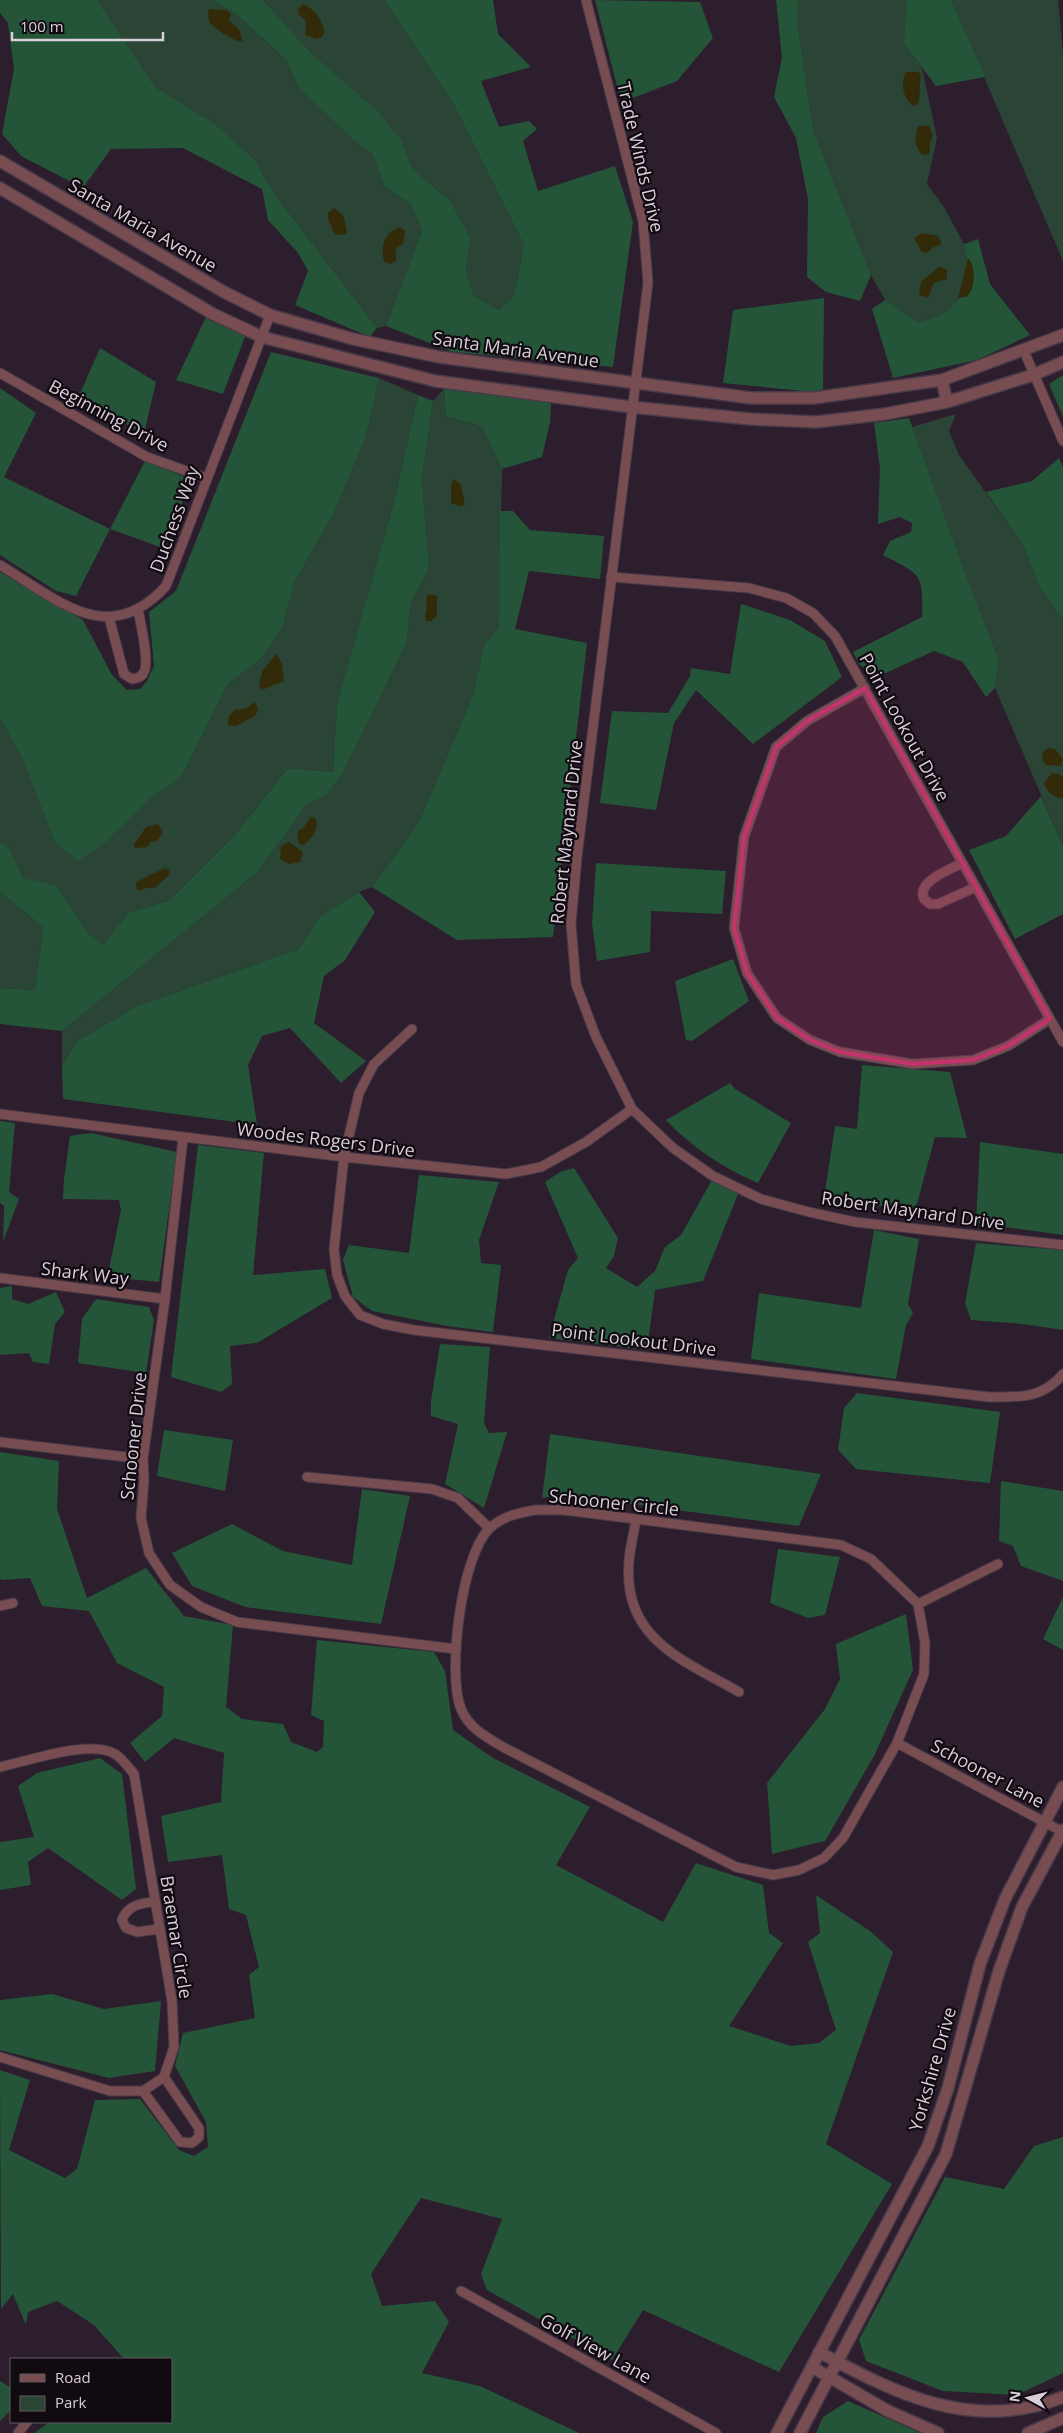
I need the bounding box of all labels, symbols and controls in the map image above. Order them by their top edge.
scale bar [12,10,164,42]
text: 100 m [20,16,64,36]
street label: Trade Winds Drive [612,79,670,235]
street label: Santa Maria Avenue [64,173,222,277]
street label: Santa Maria Avenue [431,325,601,373]
street label: Beginning Drive [45,373,173,457]
street label: Duchess Way [144,462,205,575]
street label: Point Lookout Drive [854,649,956,805]
street label: Robert Maynard Drive [544,739,588,925]
street label: Woodes Rogers Drive [236,1116,416,1162]
street label: Robert Maynard Drive [820,1185,1006,1235]
street label: Shark Way [40,1256,131,1290]
street label: Point Lookout Drive [550,1317,718,1361]
street label: Schooner Drive [114,1371,152,1501]
street label: Schooner Circle [548,1483,680,1521]
street label: Schooner Lane [927,1733,1049,1813]
street label: Braemar Circle [155,1874,199,2000]
street label: Yorkshire Drive [903,2004,961,2134]
street label: Golf View Lane [536,2308,656,2388]
legend [10,2358,172,2423]
text: Road [55,2367,91,2387]
north arrow [1003,2373,1053,2423]
text: N [1004,2390,1025,2403]
text: Park [55,2392,86,2412]

